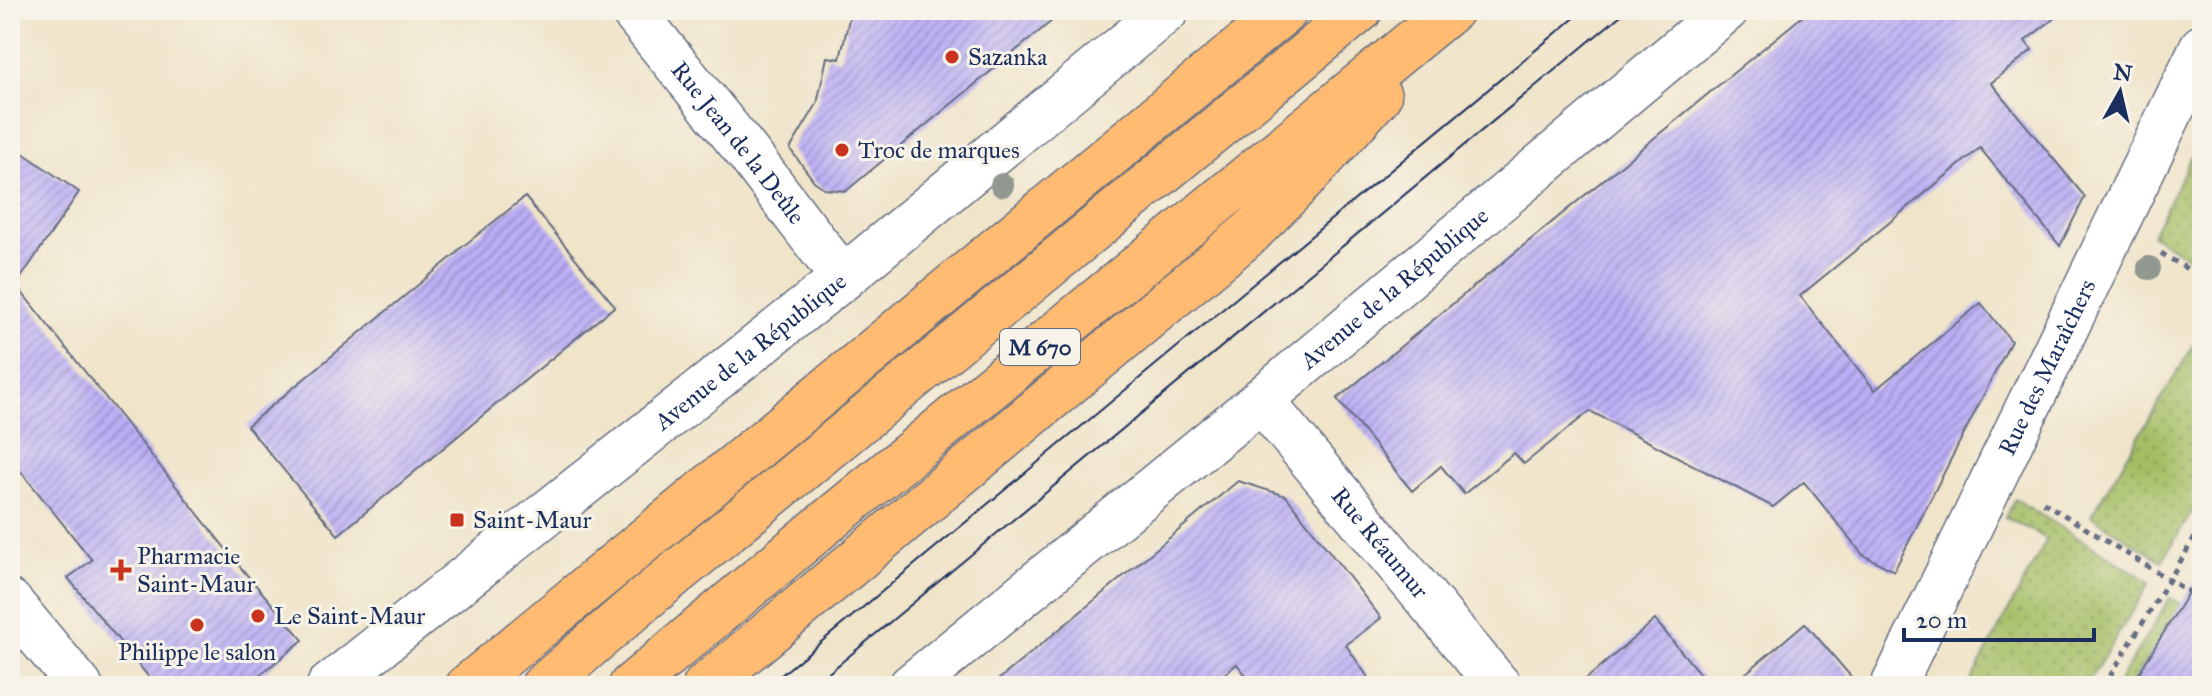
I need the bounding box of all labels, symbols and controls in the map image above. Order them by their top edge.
place label: Sazanka [968,42,1048,72]
marker: Sazanka [943,48,961,66]
north arrow [2080,52,2160,132]
street label: Rue Jean de la Deûle [665,55,812,230]
text: N [2112,58,2134,87]
place label: Troc de marques [858,135,1020,165]
marker: Troc de marques [833,141,851,159]
street label: Avenue de la République [1293,201,1495,376]
street label: Avenue de la République [648,266,852,437]
street label: Rue des Maraîchers [1992,274,2102,460]
road number: M 670 [1000,329,1080,365]
street label: Rue Réaumur [1325,481,1435,605]
place label: Saint-Maur [473,505,591,535]
marker: Saint-Maur [448,511,466,529]
place label: Pharmacie Saint-Maur [137,541,255,599]
marker: Pharmacie Saint-Maur [112,561,130,579]
scale bar [1904,592,2094,642]
place label: Le Saint-Maur [274,601,425,631]
text: 20 m [1916,605,1967,635]
marker: Le Saint-Maur [249,607,267,625]
marker: Philippe le salon [188,616,206,634]
place label: Philippe le salon [118,637,276,667]

